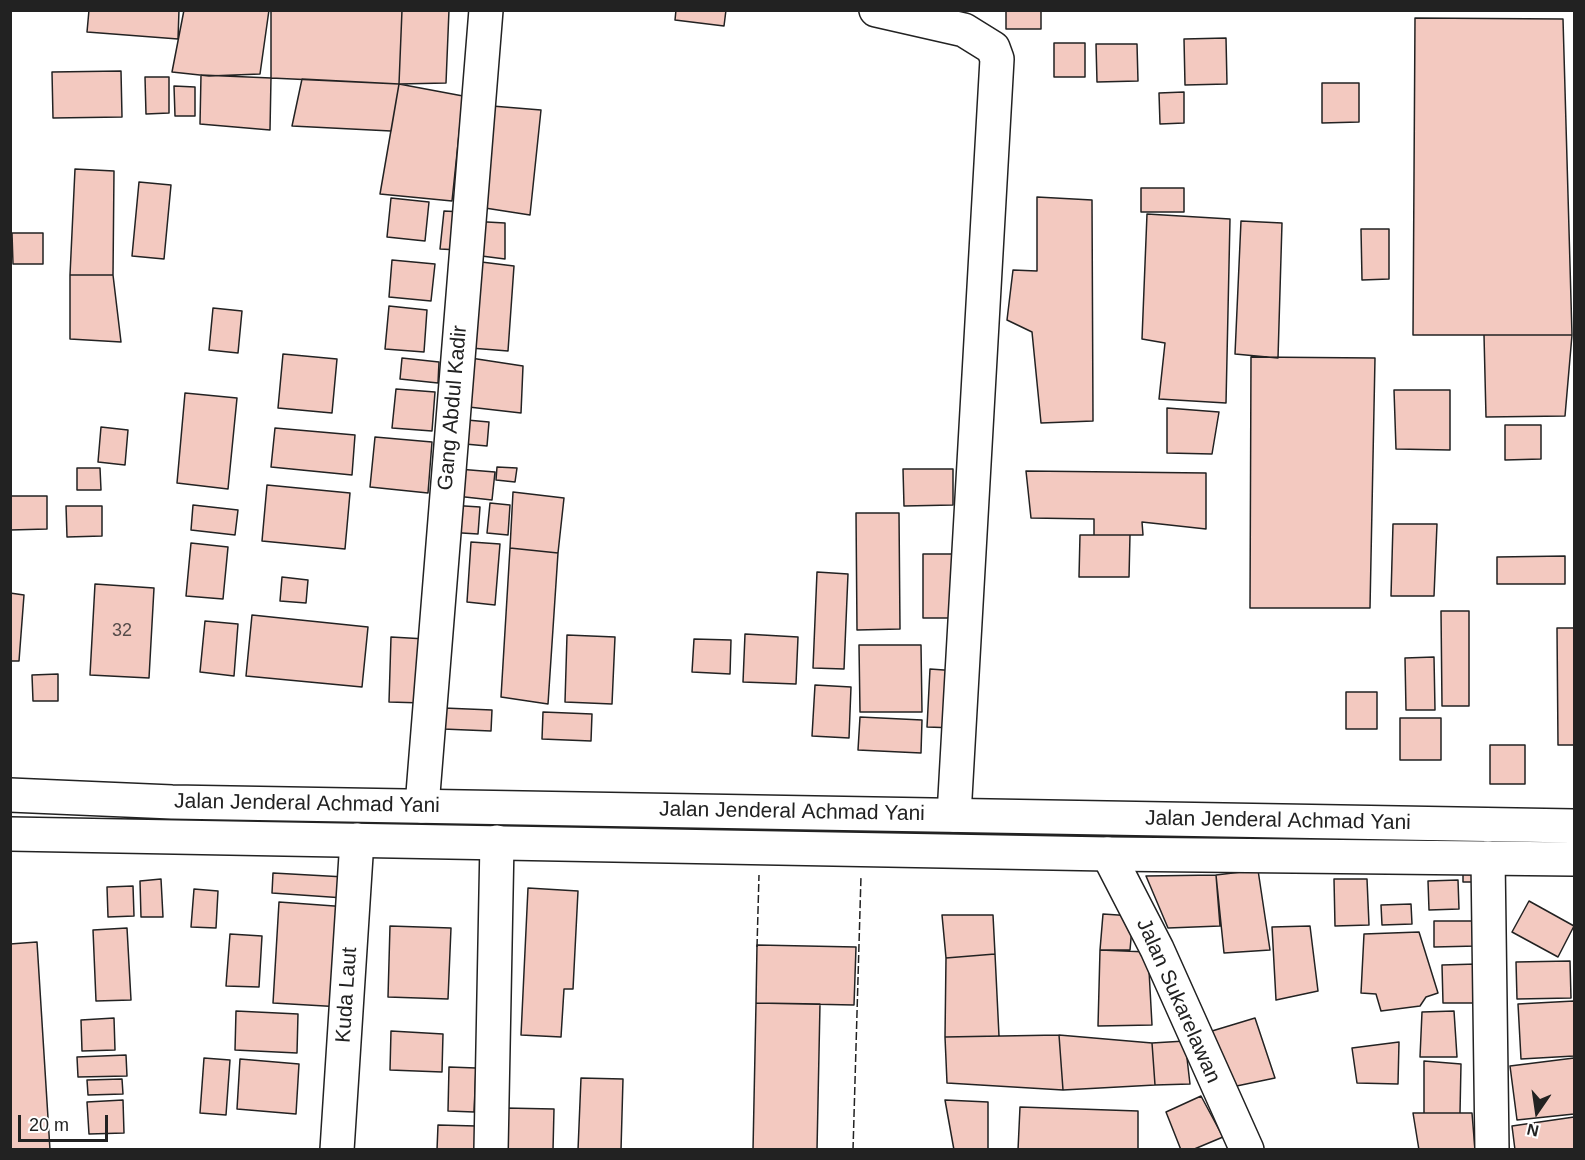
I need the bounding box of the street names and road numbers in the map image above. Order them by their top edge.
street label: Gang Abdul Kadir [433,324,473,492]
street label: Jalan Jenderal Achmad Yani [174,789,440,819]
street label: Jalan Jenderal Achmad Yani [659,797,925,827]
street label: Jalan Jenderal Achmad Yani [1145,806,1411,836]
street label: Jalan Sukarelawan [1130,915,1226,1087]
street label: Kuda Laut [331,946,363,1044]

